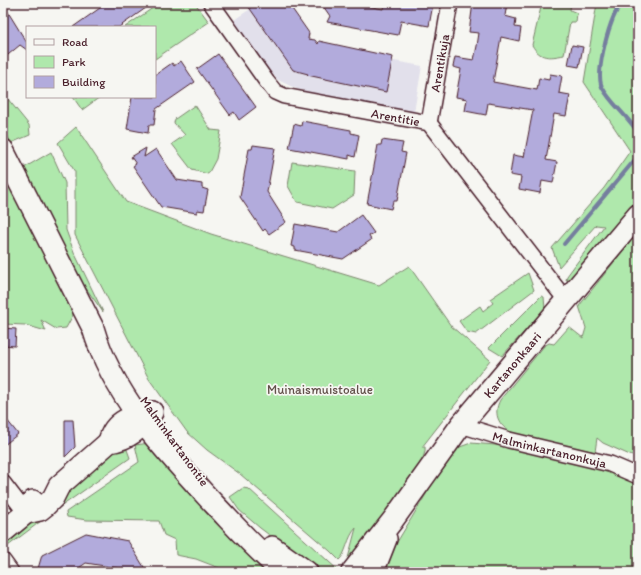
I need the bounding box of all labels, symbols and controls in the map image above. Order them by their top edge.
legend [26,26,156,98]
street label: Arentikuja [428,33,453,93]
text: Road [62,35,88,49]
text: Park [62,55,86,69]
text: Building [62,75,106,89]
street label: Arentitie [370,105,421,129]
street label: Kartanonkaari [480,329,544,401]
park label: Muinaismuistoalue [267,382,373,397]
street label: Malminkartanontie [137,394,212,489]
street label: Malminkartanonkuja [491,428,608,471]

